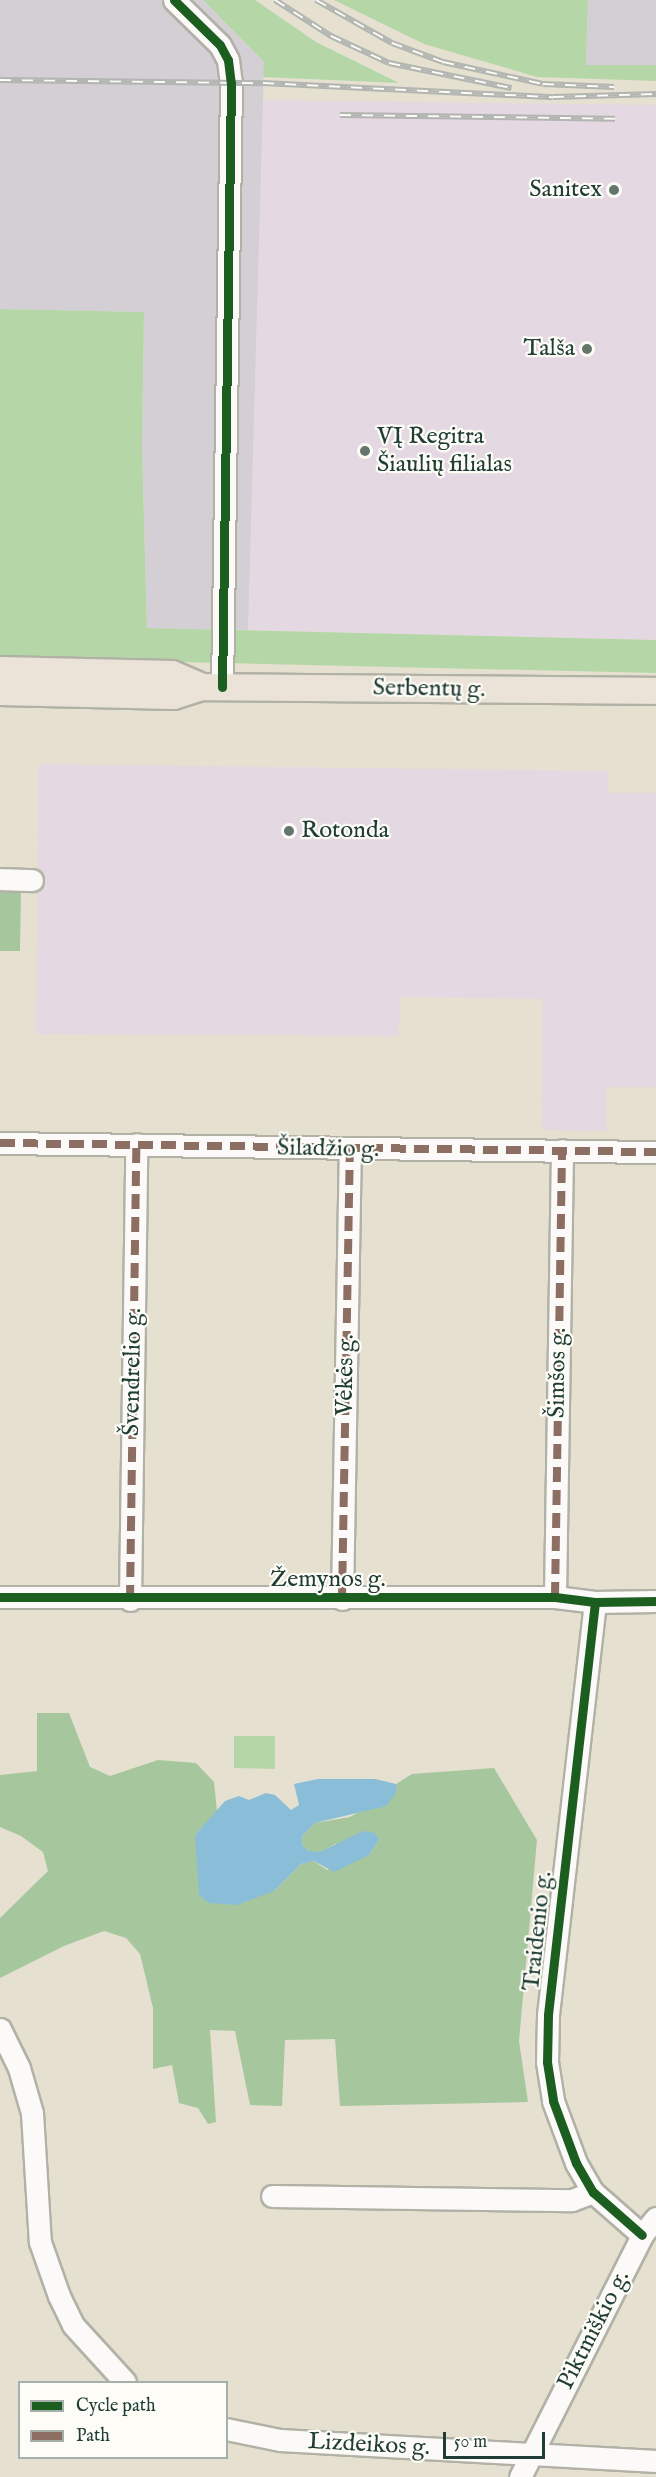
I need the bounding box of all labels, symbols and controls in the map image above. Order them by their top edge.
place label: Sanitex [529,176,602,204]
marker: Sanitex [607,183,621,197]
place label: Talša [524,335,575,363]
marker: Talša [580,342,594,356]
place label: VĮ Regitra Šiaulių filialas [377,423,512,479]
marker: VĮ Regitra Šiaulių filialas [358,444,372,458]
street label: Serbentų g. [372,674,486,704]
place label: Rotonda [301,817,389,845]
marker: Rotonda [282,824,296,838]
street label: Šiladžio g. [277,1134,379,1164]
street label: Švendrelio g. [117,1308,149,1436]
street label: Šimšos g. [543,1328,573,1418]
street label: Vėkės g. [331,1334,361,1416]
street label: Žemynos g. [270,1566,386,1594]
street label: Traidenio g. [517,1870,559,1992]
street label: Piktmiškio g. [552,2266,636,2394]
legend [18,2381,228,2459]
text: Cycle path [76,2395,156,2418]
scale bar [446,2420,548,2458]
text: Path [76,2425,110,2448]
street label: Lizdeikos g. [307,2427,431,2463]
text: 50 m [454,2431,487,2454]

